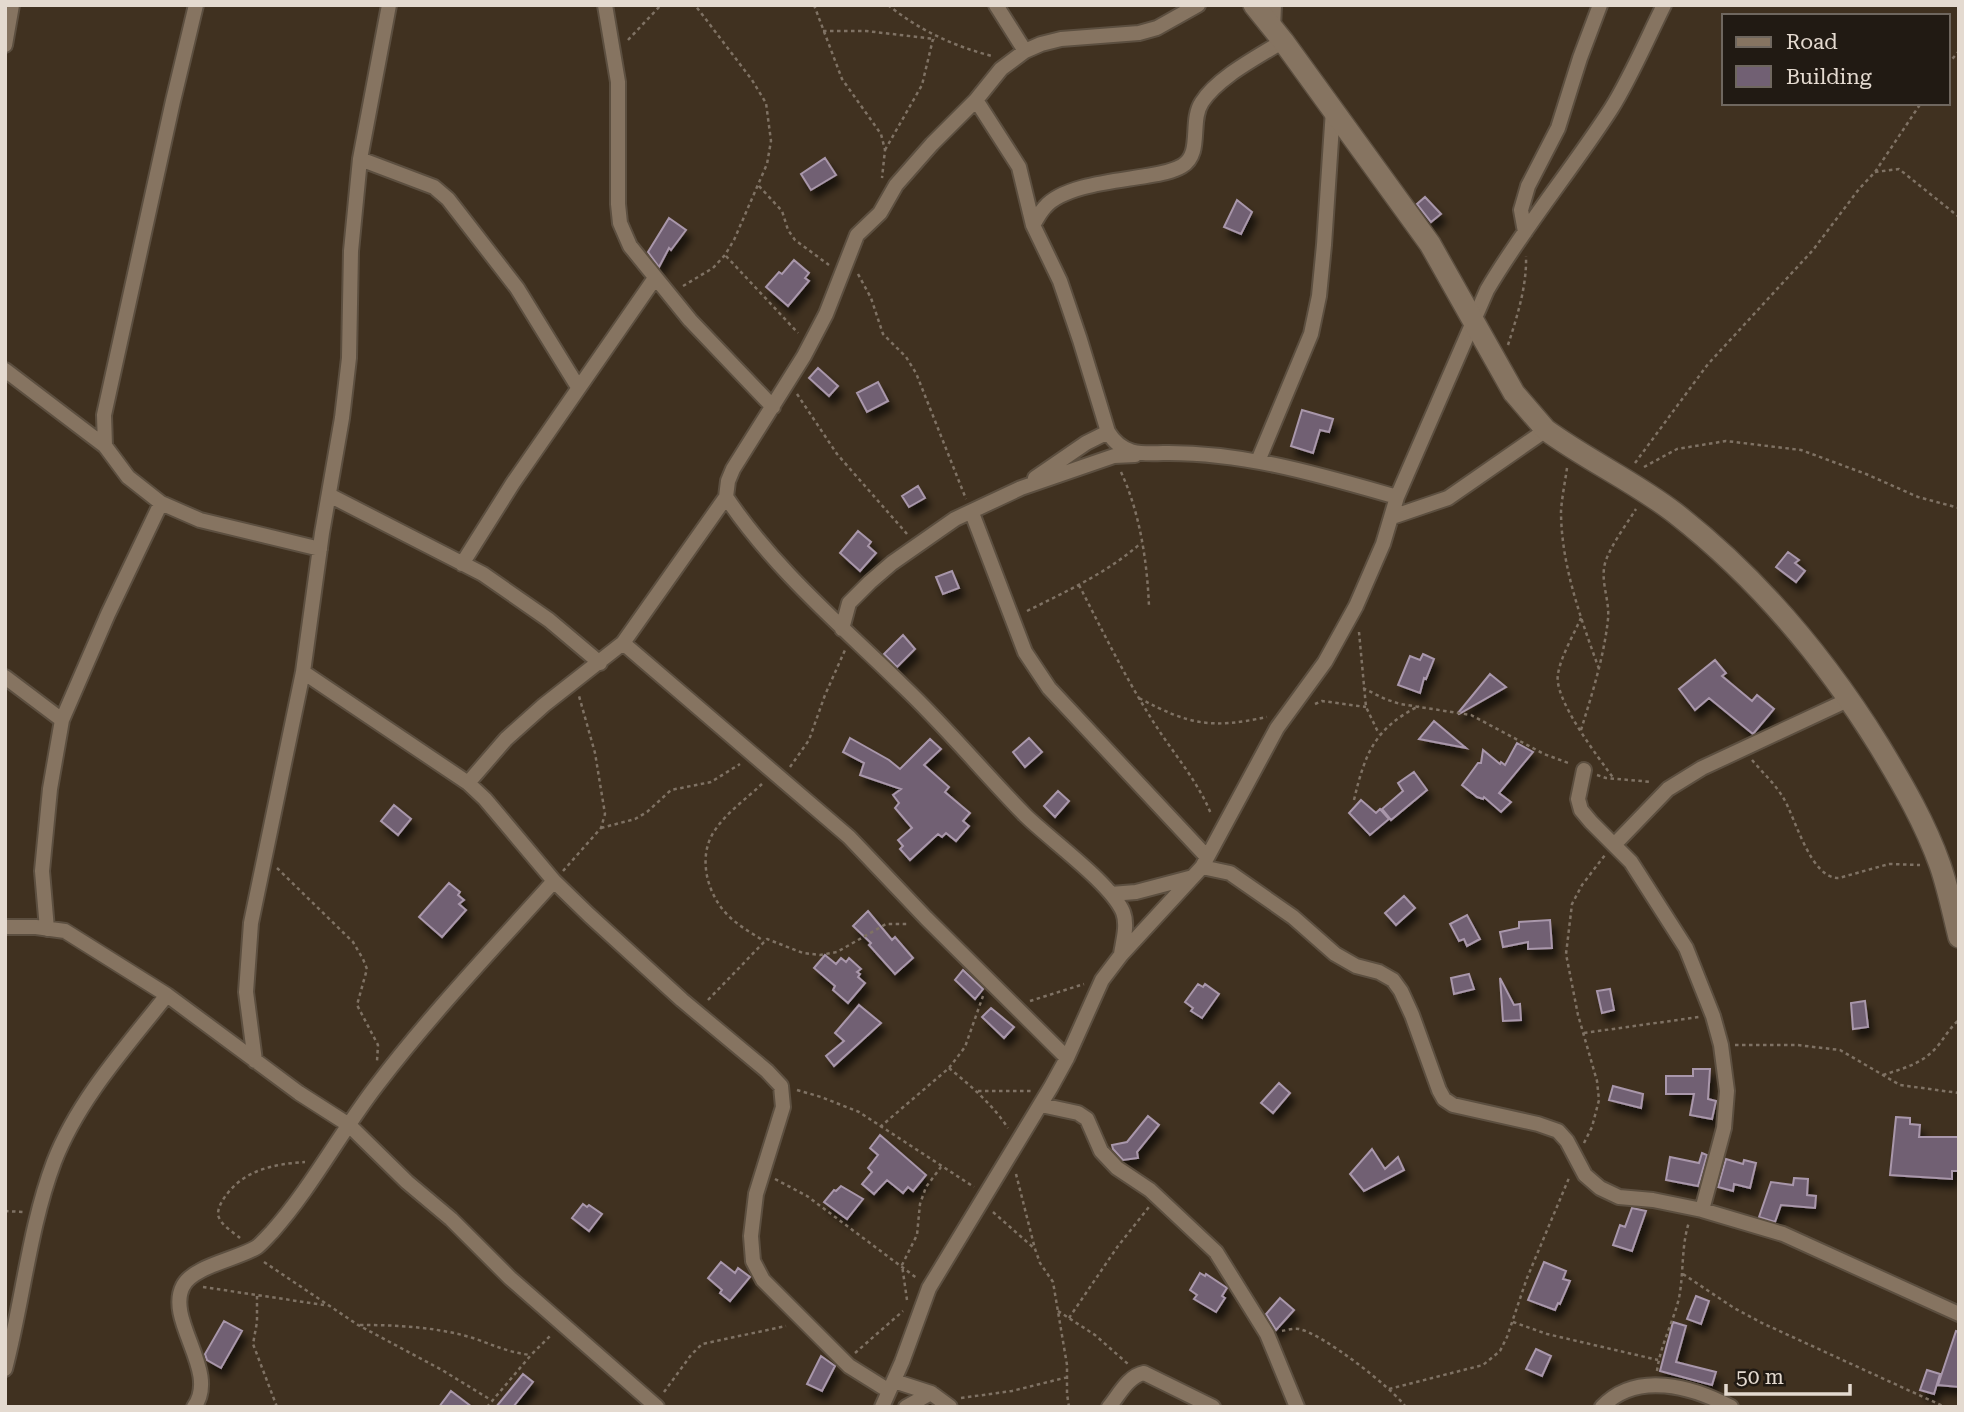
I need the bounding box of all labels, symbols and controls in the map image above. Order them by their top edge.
legend [1722,14,1950,105]
text: Road [1786,30,1838,54]
text: Building [1786,65,1872,89]
scale bar [1726,1352,1850,1396]
text: 50 m [1736,1365,1784,1389]

